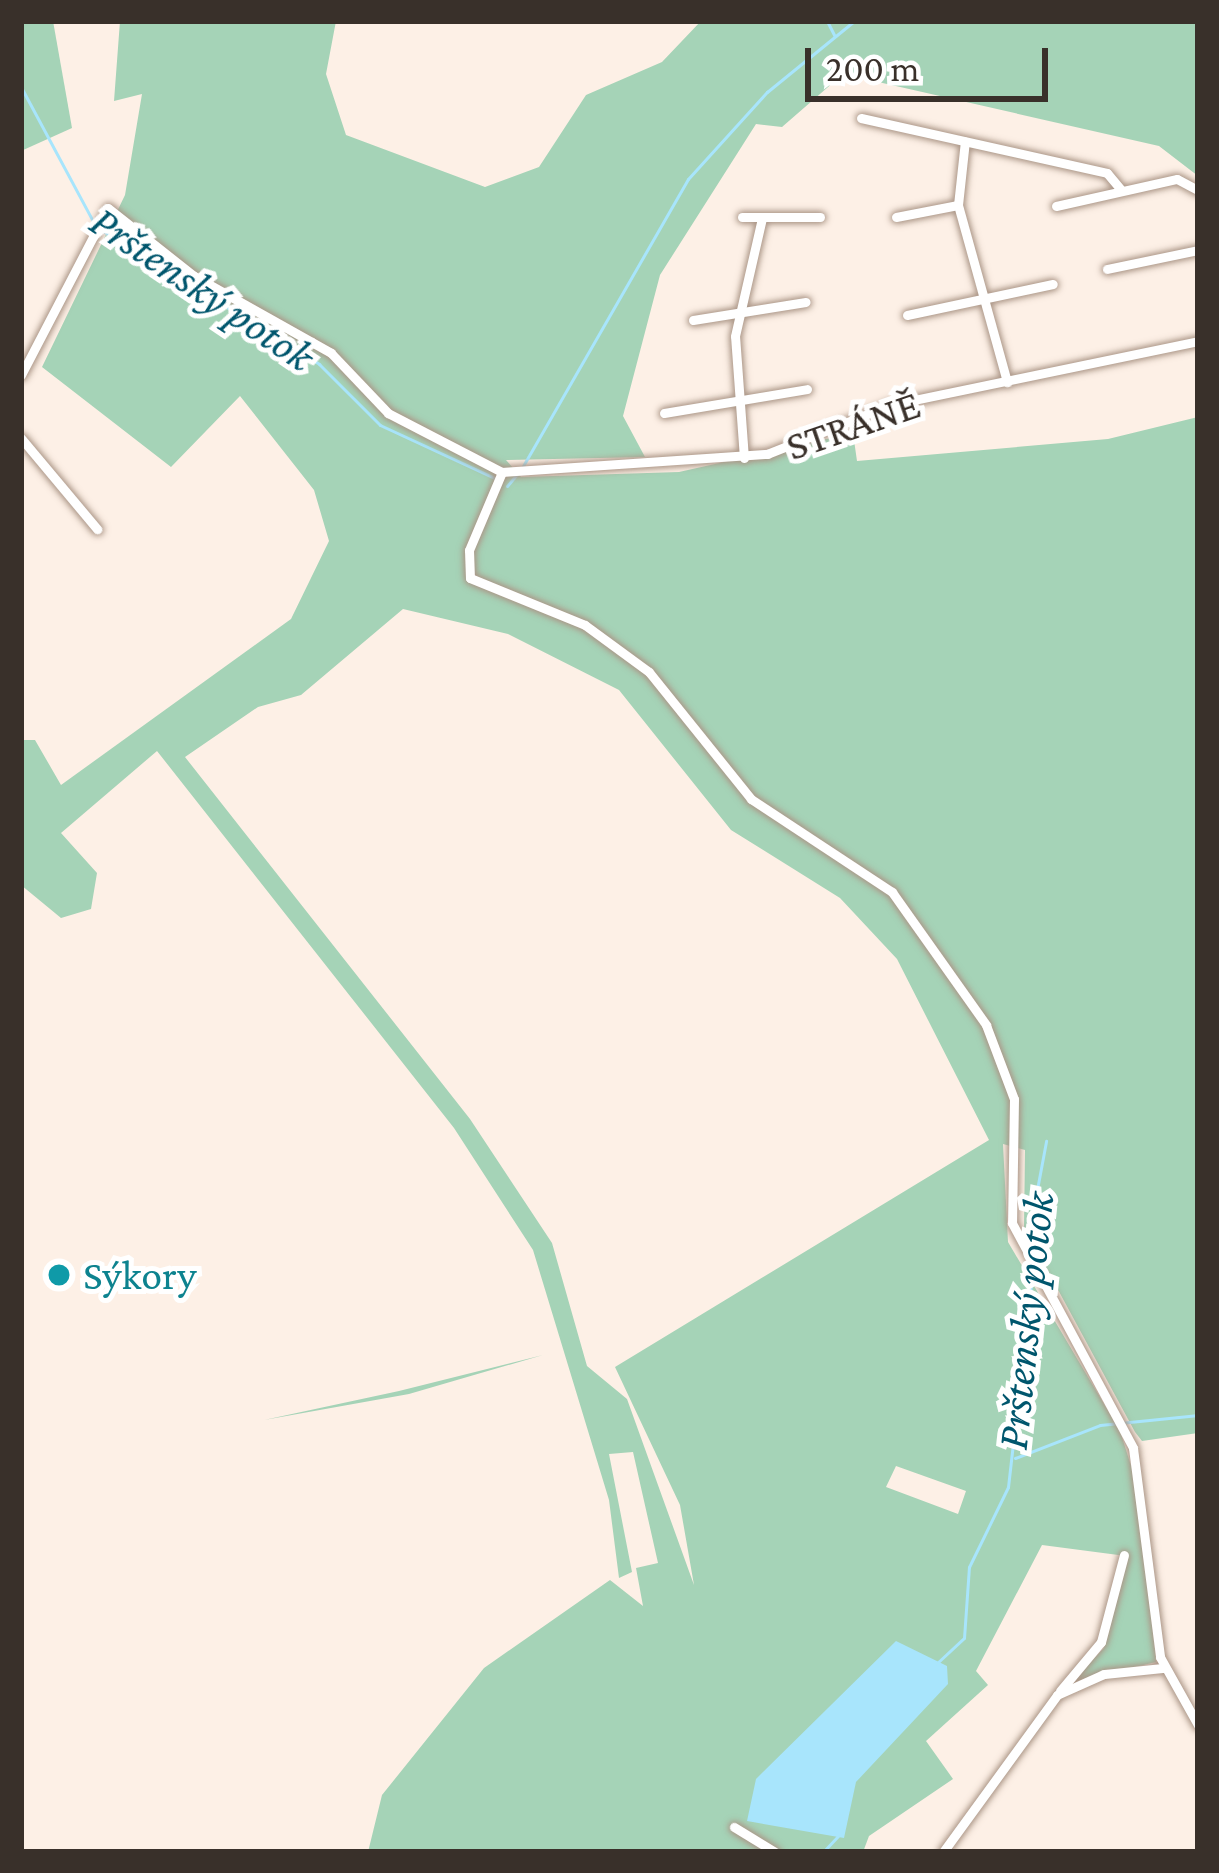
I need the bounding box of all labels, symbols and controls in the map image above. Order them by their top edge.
scale bar [811,24,1054,98]
text: 200 m [826,49,920,89]
water label: Prštenský potok [80,194,324,384]
street label: STRÁNĚ [779,379,927,471]
water label: Prštenský potok [986,1190,1066,1452]
place label: Sýkory [83,1250,196,1300]
marker: Sýkory [46,1262,72,1288]

